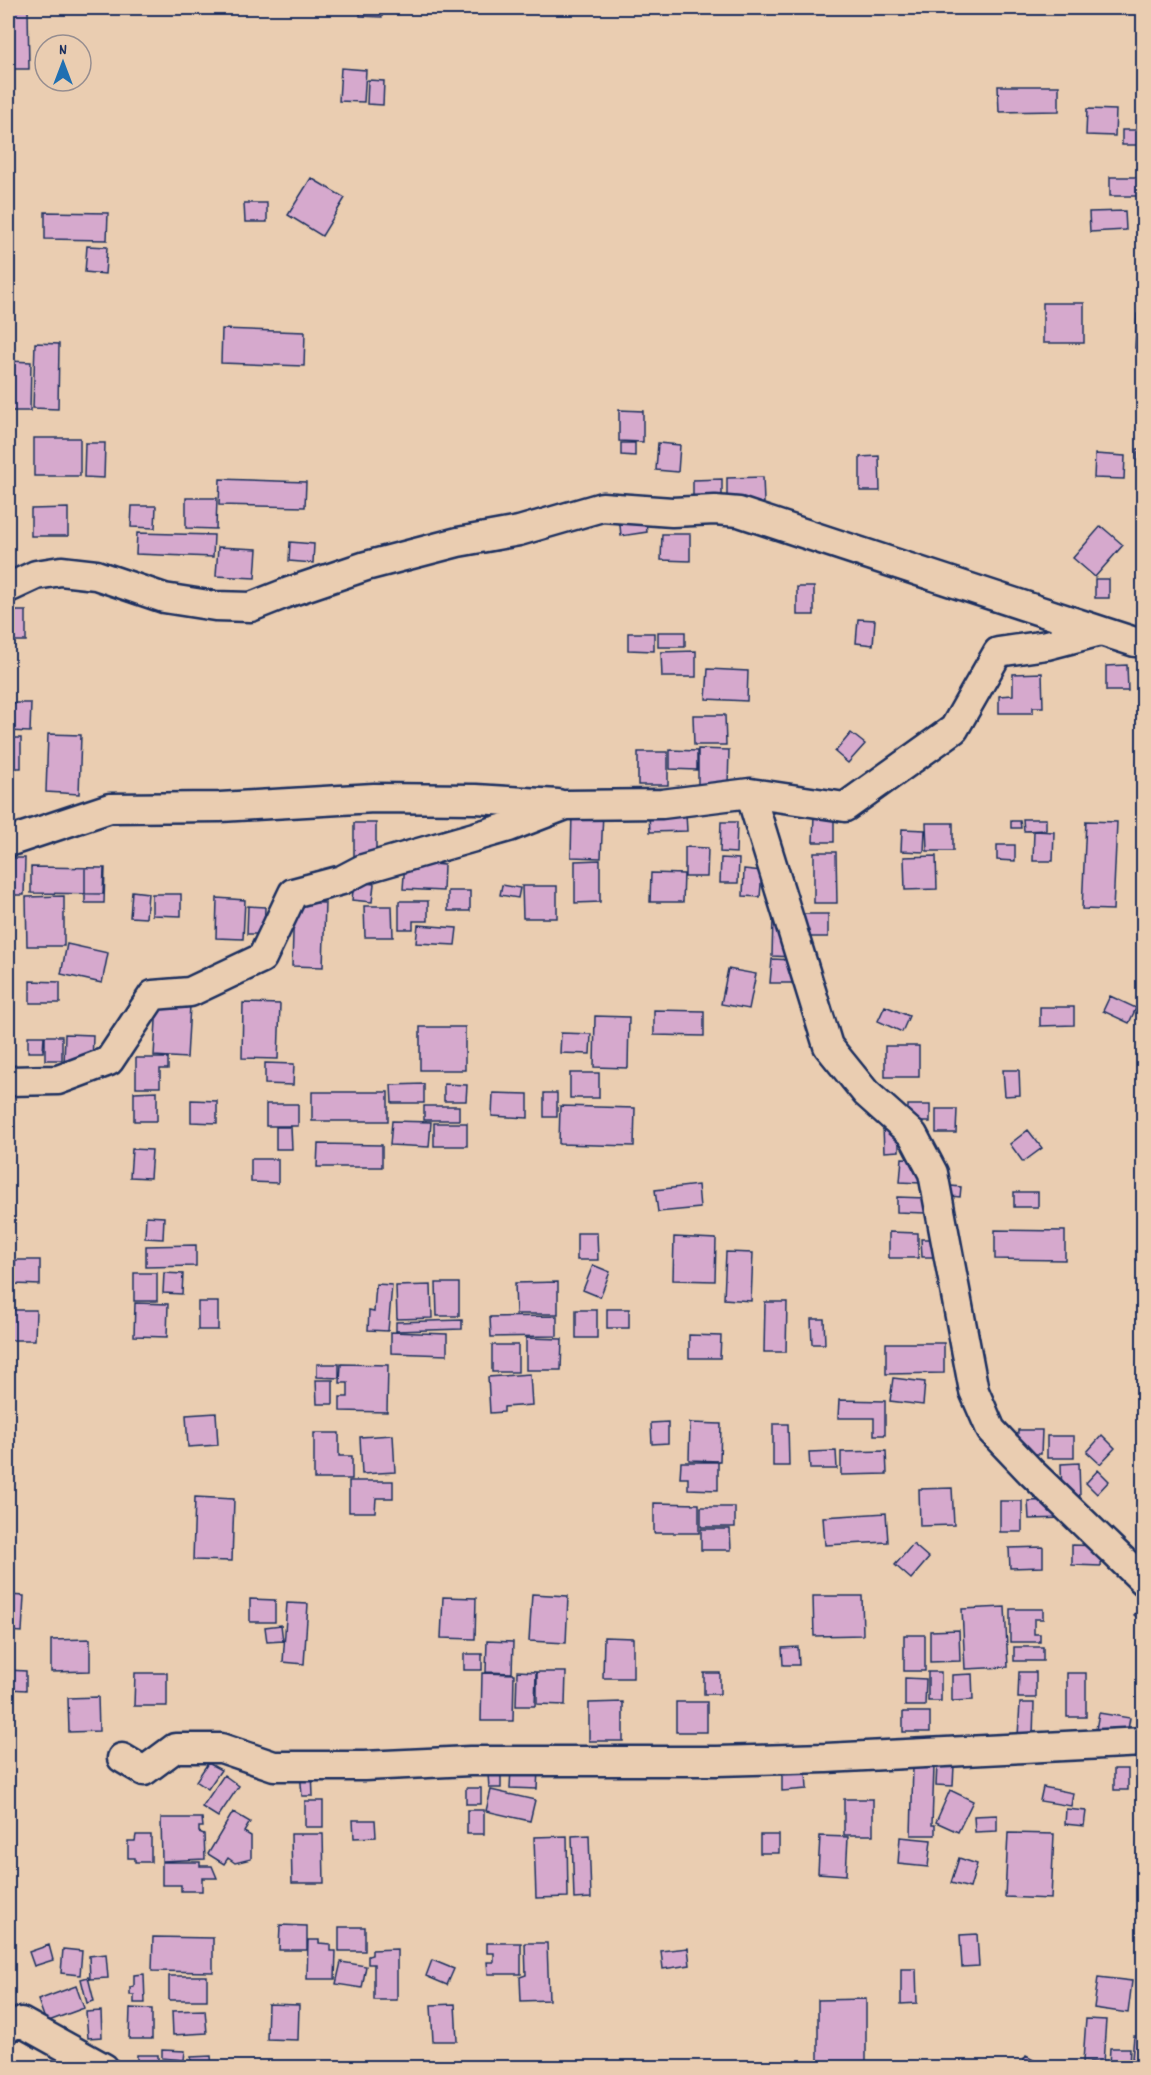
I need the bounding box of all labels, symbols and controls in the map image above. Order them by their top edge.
north arrow [33,33,93,93]
text: N [59,39,67,62]

